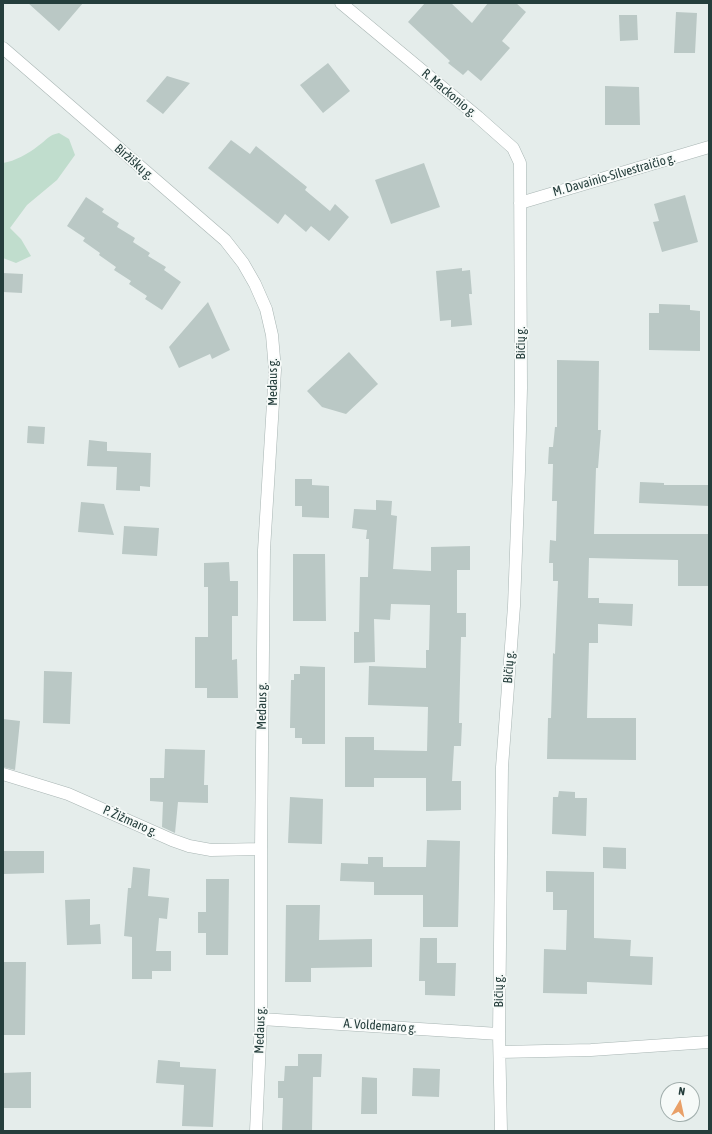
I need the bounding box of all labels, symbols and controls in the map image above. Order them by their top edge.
street label: R. Mackonio g. [418,66,480,120]
street label: Biržiškų g. [111,141,157,183]
street label: M. Davainio-Silvestraičio g. [551,150,677,200]
street label: Bičių g. [513,327,529,359]
street label: Medaus g. [265,358,281,406]
street label: Bičių g. [500,650,518,684]
street label: Medaus g. [254,682,270,730]
street label: P. Žižmaro g. [101,802,159,840]
street label: Bičių g. [491,975,507,1007]
street label: Medaus g. [251,1006,269,1054]
street label: A. Voldemaro g. [343,1016,417,1036]
north arrow [660,1082,700,1122]
text: N [678,1085,686,1098]

